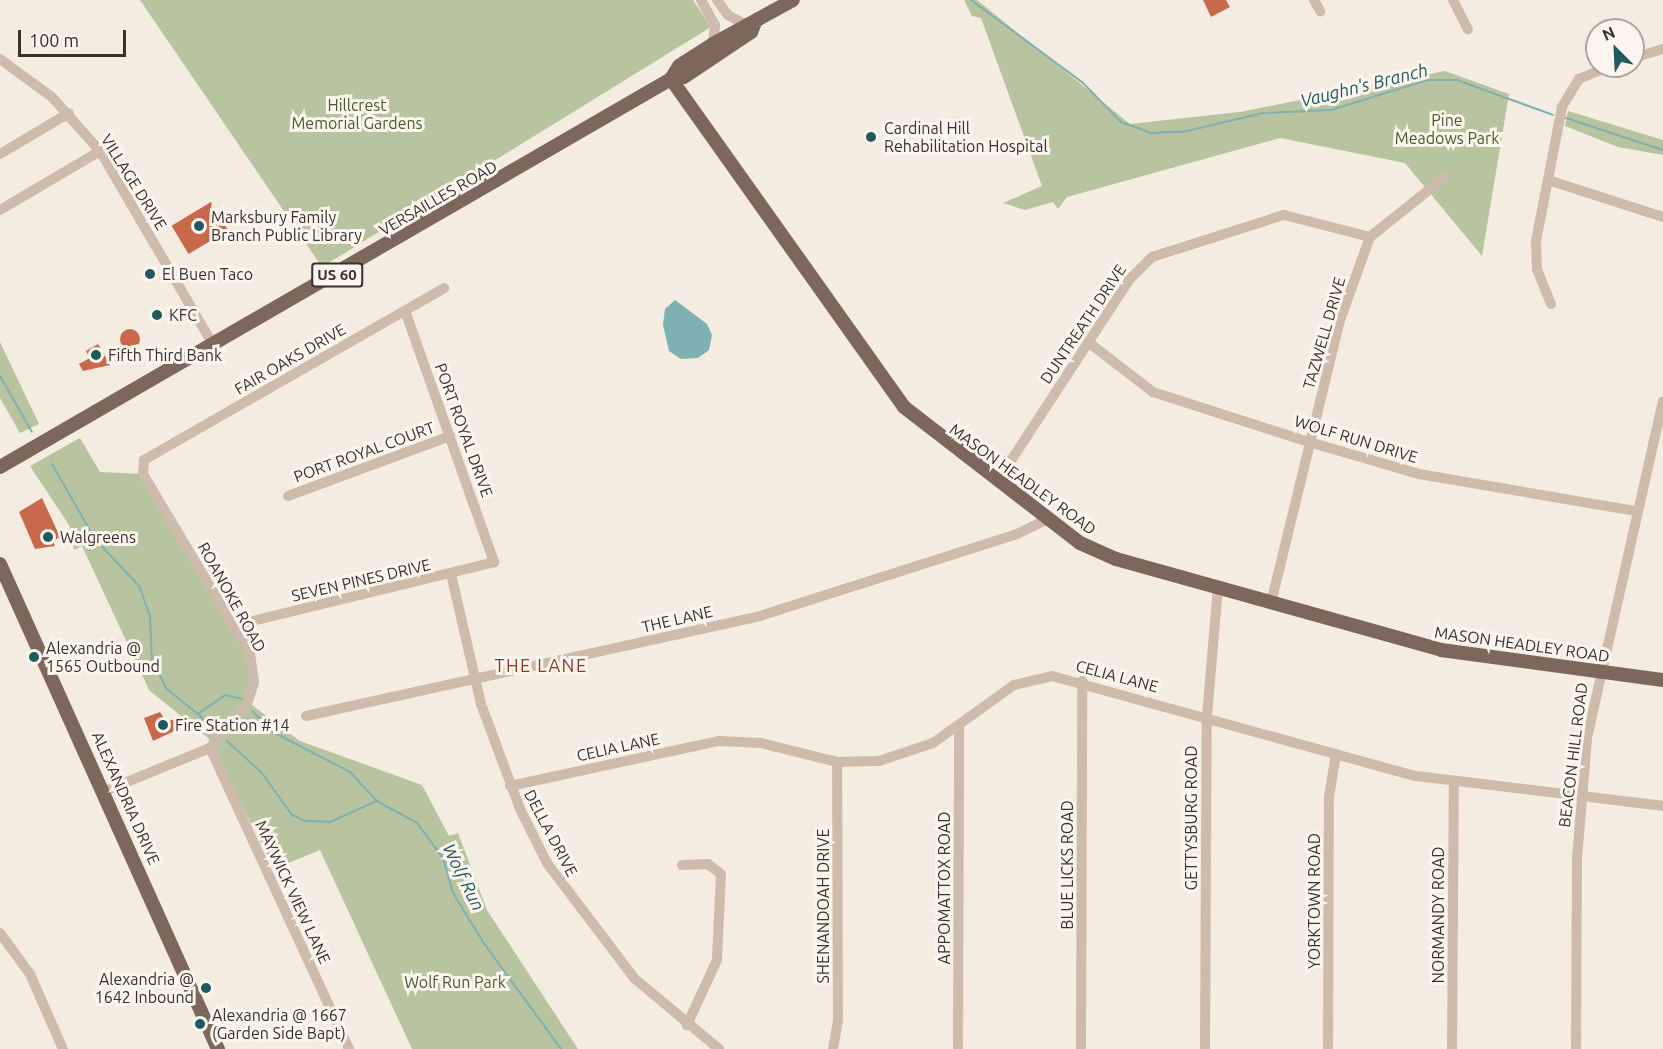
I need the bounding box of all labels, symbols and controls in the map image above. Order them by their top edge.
scale bar [21,18,129,56]
north arrow [1585,18,1645,78]
text: N [1599,23,1618,44]
text: 100 m [29,30,79,50]
water label: Vaughn's Branch [1298,59,1430,111]
park label: Hillcrest Memorial Gardens [291,95,423,133]
park label: Pine Meadows Park [1395,110,1499,148]
place label: Cardinal Hill Rehabilitation Hospital [884,118,1048,156]
marker: Cardinal Hill Rehabilitation Hospital [862,128,880,146]
street label: VILLAGE DRIVE [97,131,171,233]
street label: VERSAILLES ROAD [376,156,500,240]
place label: Marksbury Family Branch Public Library [211,207,362,245]
marker: Marksbury Family Branch Public Library [192,219,206,233]
street label: DUNTREATH DRIVE [1036,261,1130,387]
road number: US 60 [310,263,364,287]
place label: El Buen Taco [162,264,253,284]
marker: El Buen Taco [143,267,157,281]
street label: TAZWELL DRIVE [1299,275,1349,391]
place label: KFC [169,305,197,325]
marker: KFC [150,308,164,322]
street label: FAIR OAKS DRIVE [231,319,349,399]
place label: Fifth Third Bank [108,345,222,365]
marker: Fifth Third Bank [89,348,103,362]
street label: PORT ROYAL DRIVE [431,360,497,500]
street label: WOLF RUN DRIVE [1292,411,1420,467]
street label: PORT ROYAL COURT [291,418,437,486]
street label: MASON HEADLEY ROAD [946,419,1100,539]
place label: Walgreens [60,527,136,547]
marker: Walgreens [41,530,55,544]
street label: ROANOKE ROAD [194,539,270,655]
street label: SEVEN PINES DRIVE [290,555,432,605]
street label: THE LANE [640,602,714,636]
street label: MASON HEADLEY ROAD [1433,622,1611,666]
place label: Alexandria @ 1565 Outbound [46,638,160,676]
marker: Alexandria @ 1565 Outbound [27,650,41,664]
district label: THE LANE [494,654,588,676]
street label: CELIA LANE [1074,656,1160,696]
street label: BEACON HILL ROAD [1555,681,1591,829]
place label: Fire Station #14 [175,715,290,735]
marker: Fire Station #14 [156,718,170,732]
street label: ALEXANDRIA DRIVE [88,728,164,868]
street label: CELIA LANE [575,729,661,765]
street label: GETTYSBURG ROAD [1181,746,1201,890]
street label: DELLA DRIVE [520,786,582,880]
street label: BLUE LICKS ROAD [1057,800,1077,930]
street label: APPOMATTOX ROAD [934,812,954,964]
street label: MAYWICK VIEW LANE [251,817,335,967]
street label: SHENANDOAH DRIVE [813,828,833,984]
street label: YORKTOWN ROAD [1304,833,1324,969]
water label: Wolf Run [438,840,490,914]
street label: NORMANDY ROAD [1428,846,1448,984]
place label: Alexandria @ 1642 Inbound [95,969,194,1007]
park label: Wolf Run Park [404,972,506,992]
marker: Alexandria @ 1642 Inbound [199,981,213,995]
place label: Alexandria @ 1667 (Garden Side Bapt) [212,1005,347,1043]
marker: Alexandria @ 1667 (Garden Side Bapt) [193,1017,207,1031]

